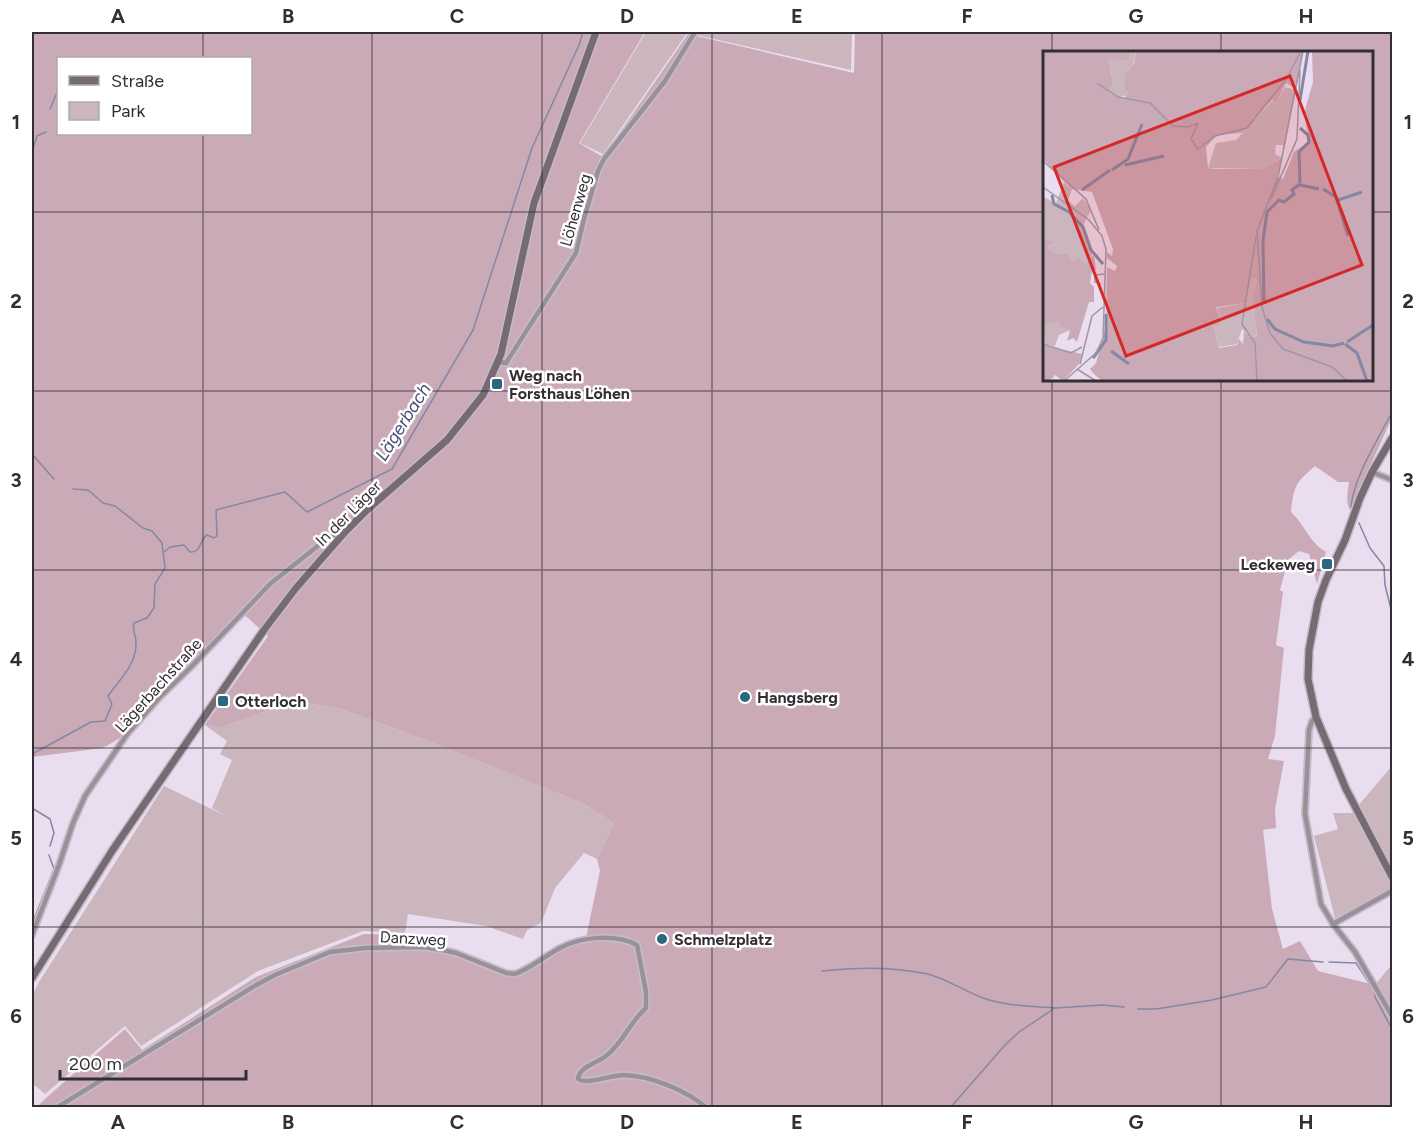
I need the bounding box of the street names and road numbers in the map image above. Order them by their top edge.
street label: Löhenweg [556,172,595,249]
street label: In der Läger [312,476,385,550]
street label: Lägerbachstraße [111,634,206,736]
street label: Danzweg [379,927,447,950]

